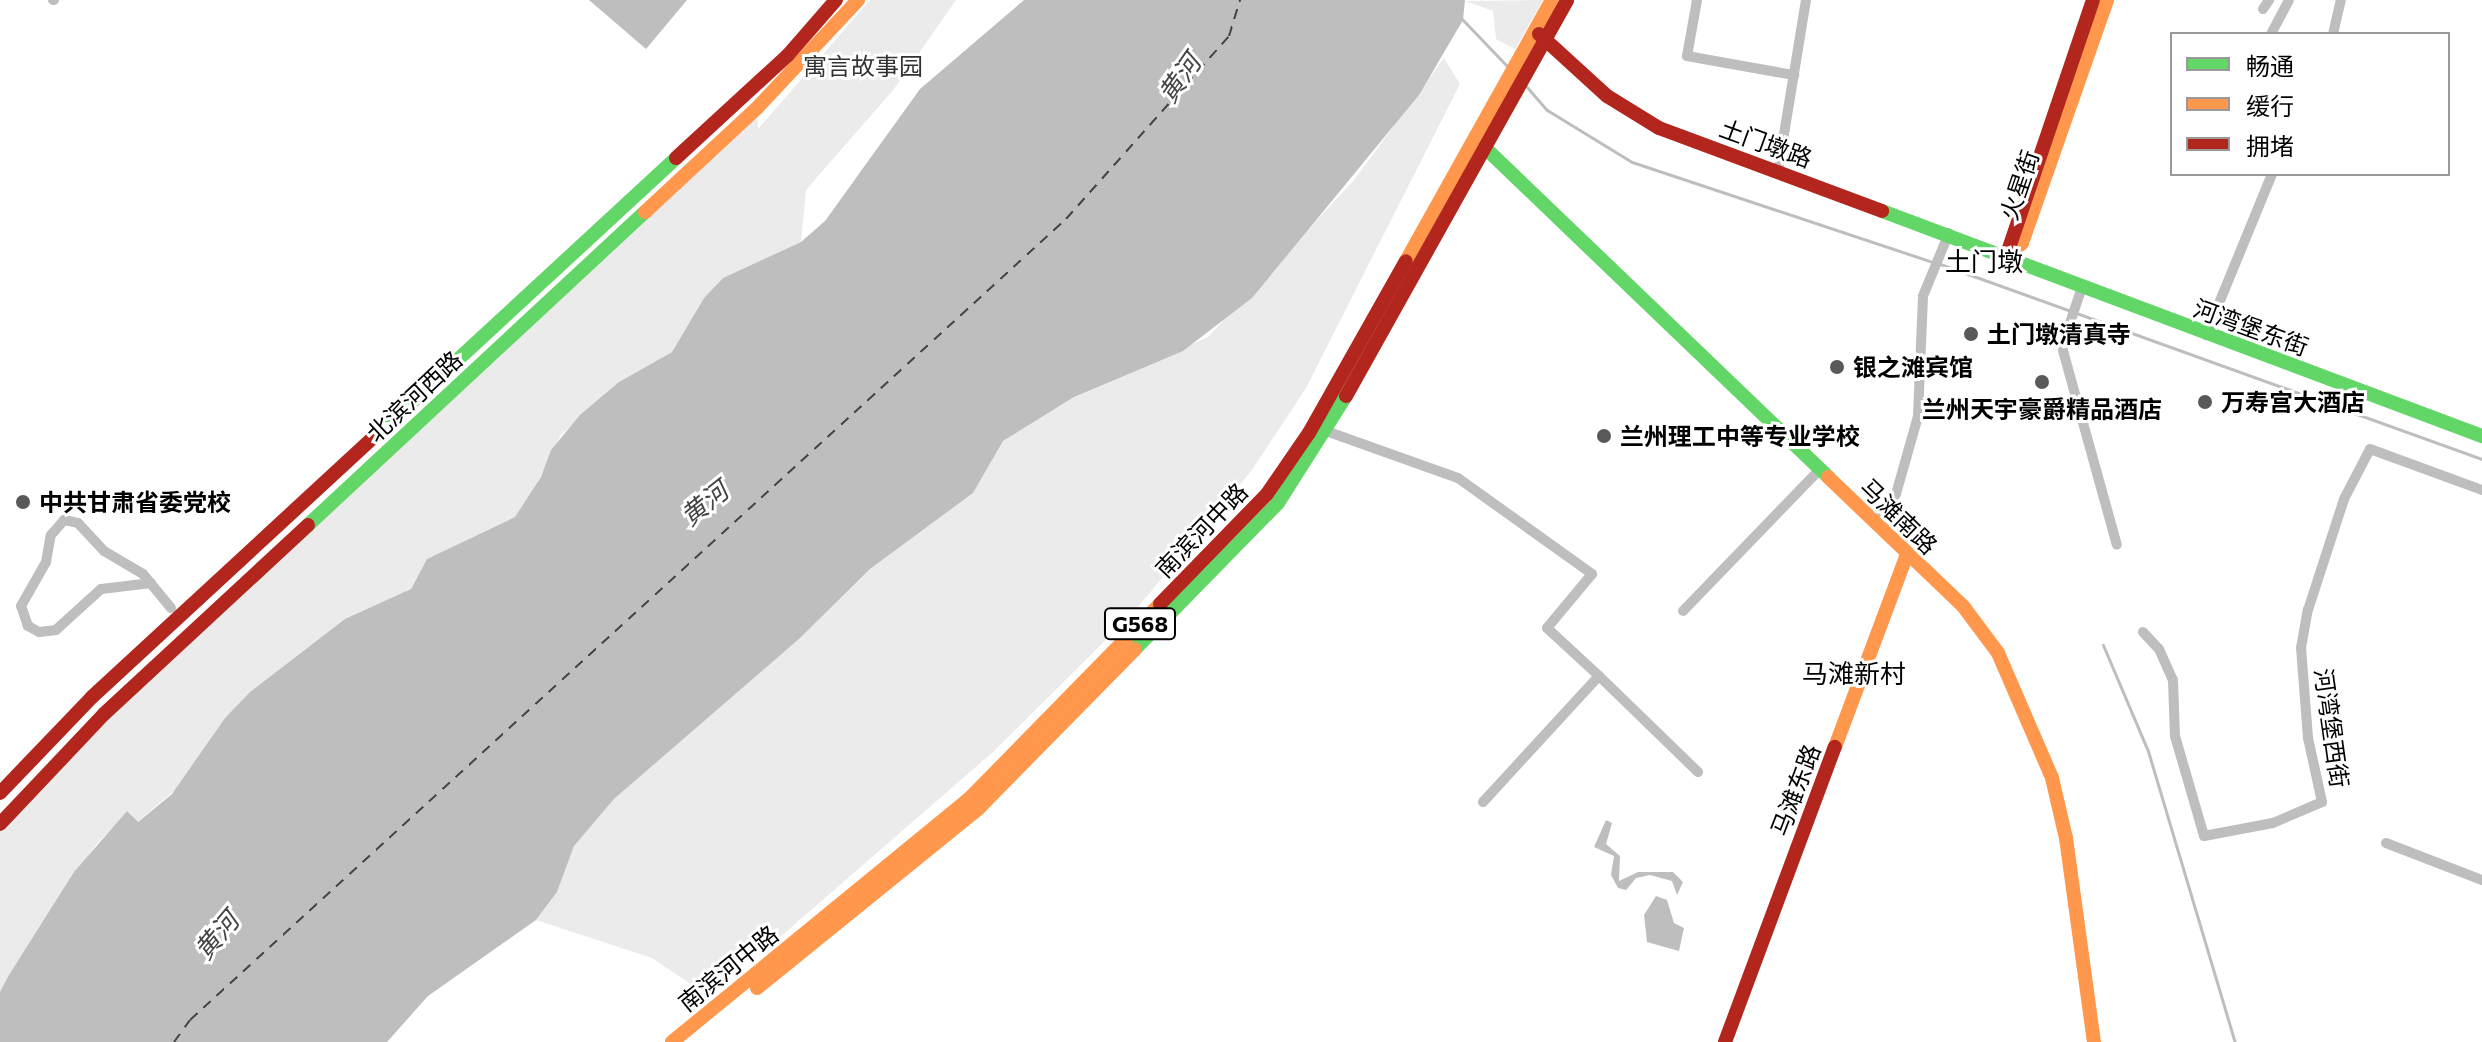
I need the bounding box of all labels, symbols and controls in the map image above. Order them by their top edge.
legend [2170,32,2450,176]
water label: 黄河 [1151,48,1207,108]
text: 畅通 [2246,51,2294,80]
park label: 寓言故事园 [803,52,923,80]
text: 缓行 [2246,91,2294,120]
street label: 土门墩路 [1716,113,1816,173]
text: 拥堵 [2246,131,2294,160]
street label: 火星街 [1994,146,2044,224]
district label: 土门墩 [1945,245,2023,277]
street label: 河湾堡东街 [2190,293,2312,361]
place label: 土门墩清真寺 [1987,320,2131,348]
marker: 土门墩清真寺 [1962,325,1980,343]
street label: 北滨河西路 [360,345,468,447]
place label: 银之滩宾馆 [1853,353,1973,381]
marker: 银之滩宾馆 [1828,358,1846,376]
marker: 兰州天宇豪爵精品酒店 [2033,373,2051,391]
place label: 万寿宫大酒店 [2221,388,2365,416]
marker: 万寿宫大酒店 [2196,393,2214,411]
place label: 兰州天宇豪爵精品酒店 [1922,395,2162,423]
place label: 兰州理工中等专业学校 [1620,422,1860,450]
marker: 兰州理工中等专业学校 [1595,427,1613,445]
street label: 马滩南路 [1854,472,1944,560]
water label: 黄河 [674,475,734,531]
street label: 南滨河中路 [1149,477,1253,583]
place label: 中共甘肃省委党校 [39,488,231,516]
marker: 中共甘肃省委党校 [14,493,32,511]
road number: G568 [1102,606,1178,642]
district label: 马滩新村 [1802,657,1906,689]
street label: 河湾堡西街 [2309,667,2355,789]
street label: 马滩东路 [1764,740,1826,840]
water label: 黄河 [187,905,245,965]
street label: 南滨河中路 [672,919,784,1017]

